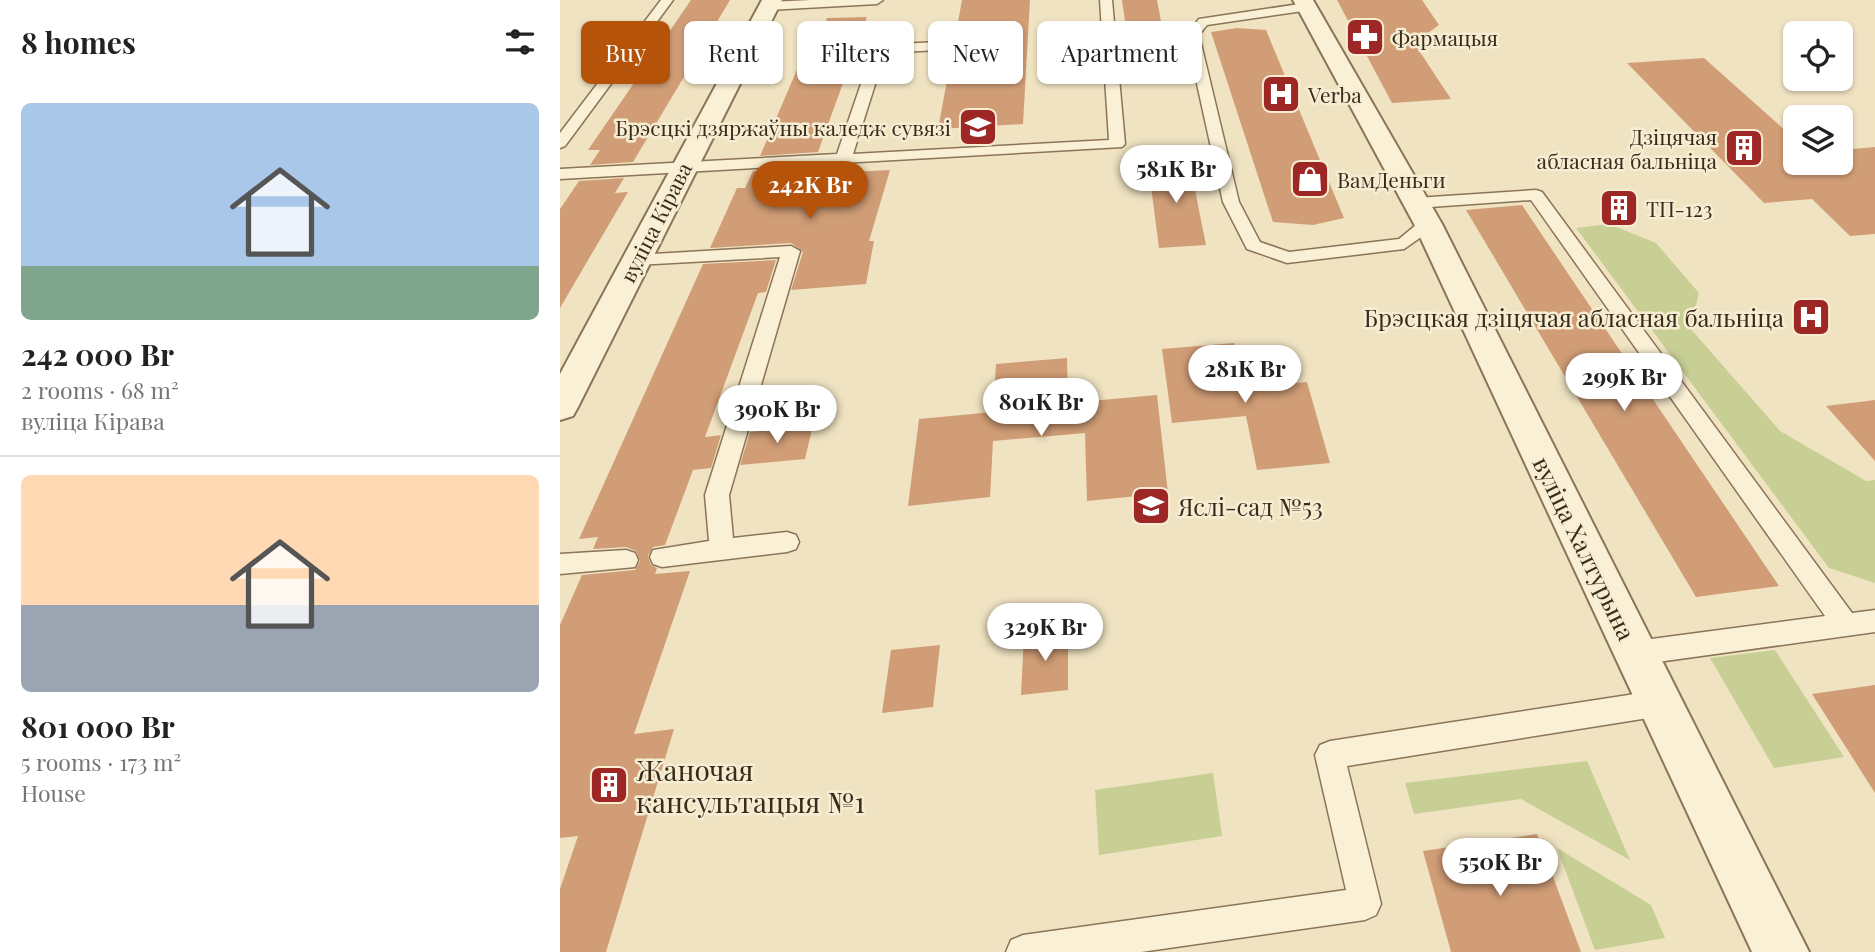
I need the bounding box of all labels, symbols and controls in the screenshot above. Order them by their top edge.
pharmacy icon: Фармацыя [1344,16,1386,58]
chip: Buy [581,21,670,84]
chip: Rent [684,21,783,84]
chip: Filters [797,21,914,84]
chip: New [928,21,1023,84]
chip: Apartment [1037,21,1202,84]
map controls [1783,21,1853,175]
button: locate [1783,21,1853,91]
text: 8 homes [21,22,136,62]
icon: filters [501,23,539,61]
place label: Фармацыя [1392,23,1498,51]
hospital icon: Verba [1260,73,1302,115]
place label: Verba [1307,80,1362,108]
button: layers [1783,105,1853,175]
school or university icon: Брэсцкі дзяржаўны каледж сувязі [957,106,999,148]
place label: Брэсцкі дзяржаўны каледж сувязі [615,113,951,141]
place label: Дзіцячая абласная бальніца [1537,122,1718,174]
building icon: Дзіцячая абласная бальніца [1723,127,1765,169]
pin: 581K Br [1111,146,1241,205]
icon: home [217,149,343,275]
text: 581K Br [1136,152,1216,183]
street label: вуліца Кірава [613,157,697,287]
shop icon: ВамДеньги [1289,158,1331,200]
pin: 242K Br [745,162,875,221]
place label: ВамДеньги [1337,165,1446,193]
text: 242K Br [768,168,852,199]
building icon: ТП-123 [1598,187,1640,229]
place label: ТП-123 [1646,194,1712,222]
hospital icon: Брэсцкая дзіцячая абласная бальніца [1790,296,1832,338]
place label: Брэсцкая дзіцячая абласная бальніца [1364,301,1784,333]
text: 242 000 Br [21,334,174,374]
pin: 281K Br [1180,346,1310,405]
text: 281K Br [1204,352,1286,383]
pin: 299K Br [1559,354,1689,413]
text: 299K Br [1581,360,1667,391]
text: 2 rooms · 68 m² [21,374,179,405]
pin: 801K Br [976,378,1106,438]
text: 801K Br [999,385,1083,416]
pin: 390K Br [712,386,842,445]
text: 390K Br [734,392,820,423]
text: вуліца Кірава [21,405,165,436]
street label: вуліца Халтурына [1527,451,1643,645]
school or university icon: Яслі-сад №53 [1130,485,1172,527]
place label: Яслі-сад №53 [1177,490,1323,522]
icon: home [217,521,343,647]
pin: 329K Br [980,604,1110,663]
text: 329K Br [1003,610,1087,641]
text: 801 000 Br [21,706,175,746]
text: 5 rooms · 173 m² [21,746,181,777]
place label: Жаночая кансультацыя №1 [636,751,865,820]
building icon: Жаночая кансультацыя №1 [588,764,630,806]
text: House [21,777,86,808]
pin: 550K Br [1435,838,1565,898]
text: 550K Br [1458,845,1542,876]

